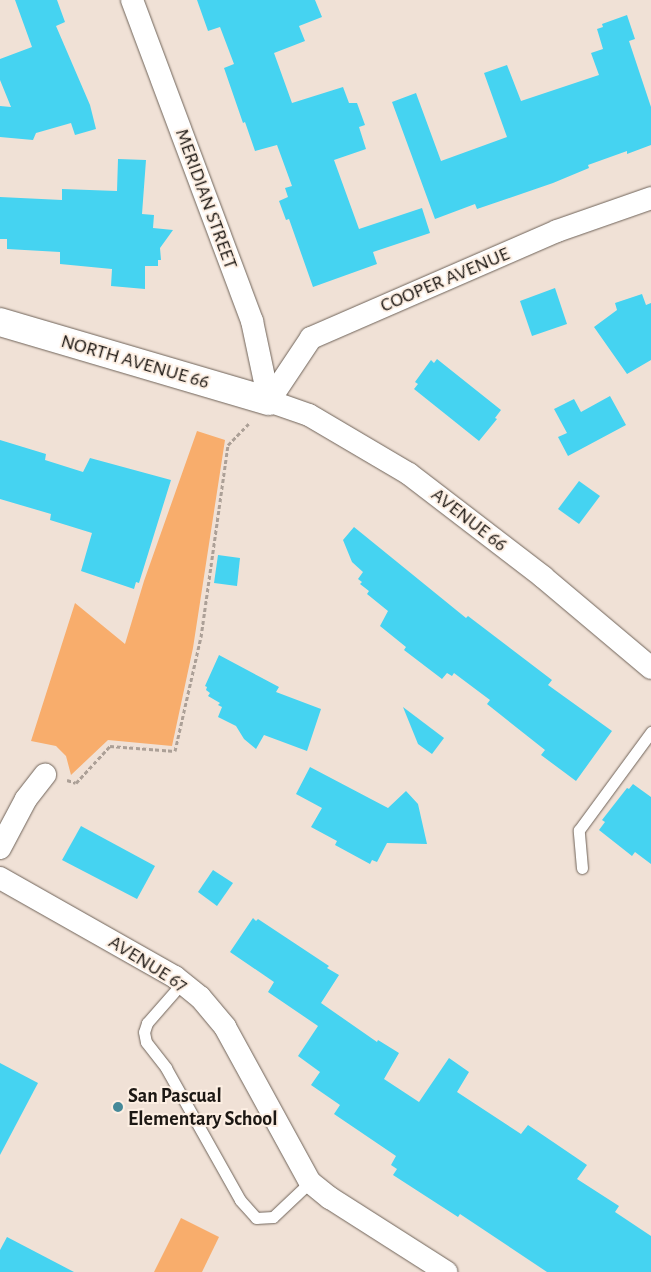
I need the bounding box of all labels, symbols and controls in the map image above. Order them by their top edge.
street label: MERIDIAN STREET [169,125,243,273]
street label: COOPER AVENUE [377,242,513,318]
street label: NORTH AVENUE 66 [58,329,212,395]
street label: AVENUE 66 [426,483,512,557]
street label: AVENUE 67 [104,930,192,998]
place label: San Pascual Elementary School [128,1084,277,1131]
marker: San Pascual Elementary School [112,1101,124,1113]

